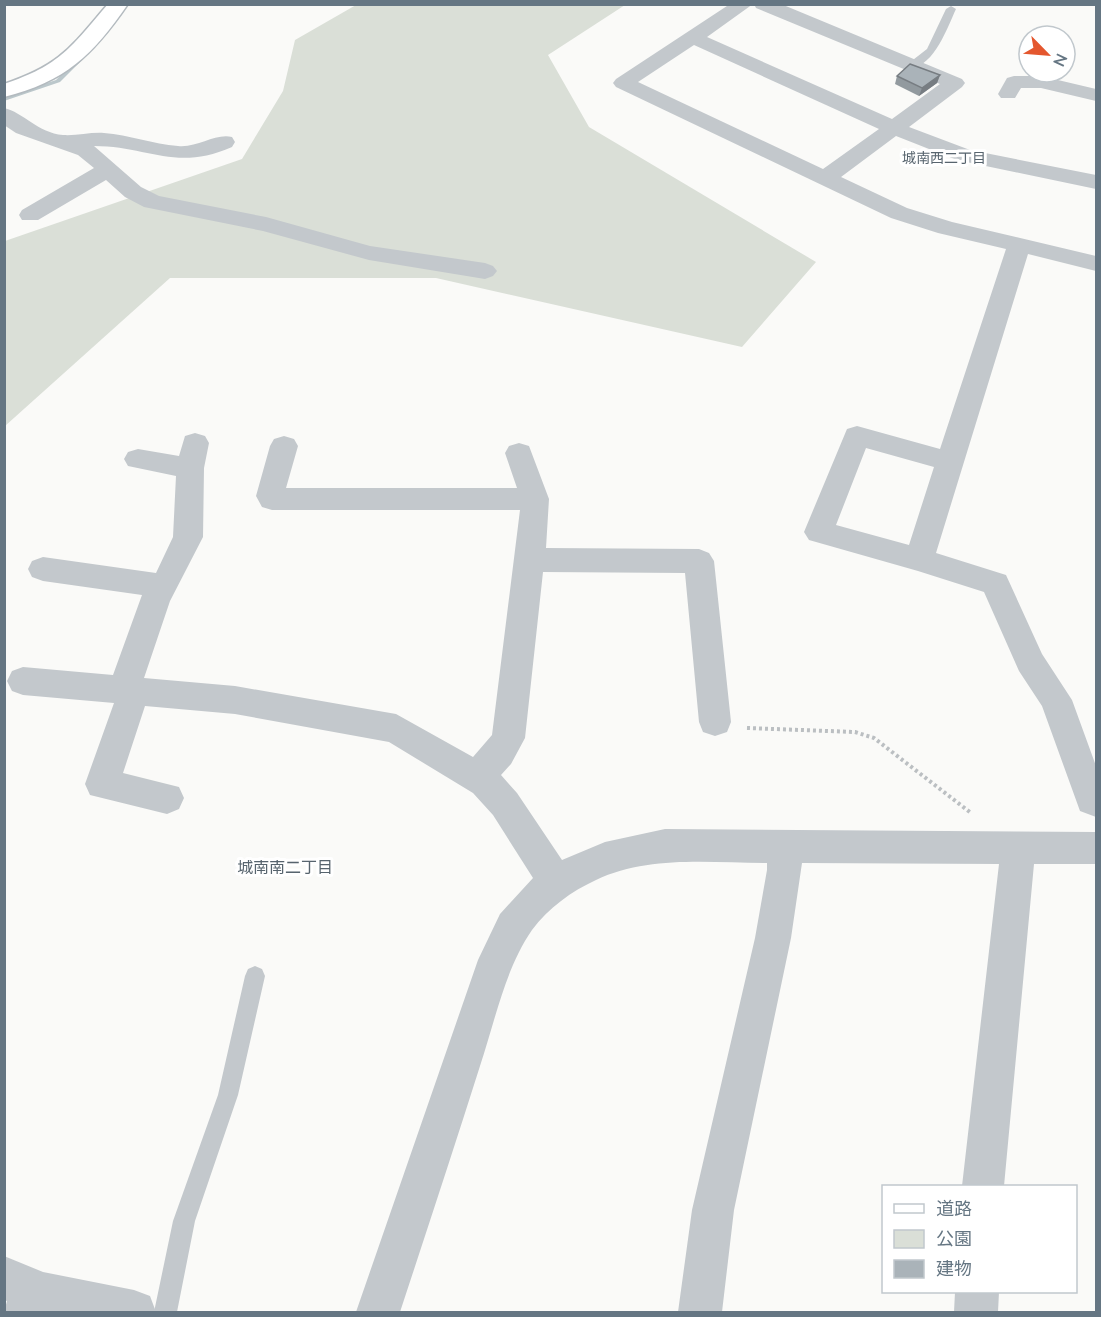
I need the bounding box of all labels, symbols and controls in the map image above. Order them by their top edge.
north arrow [1017,24,1077,84]
text: N [1049,51,1072,70]
district label: 城南西二丁目 [902,149,986,167]
district label: 城南南二丁目 [237,857,333,877]
legend [882,1185,1077,1293]
text: 道路 [936,1197,972,1220]
text: 公園 [936,1227,972,1250]
text: 建物 [936,1257,972,1280]

